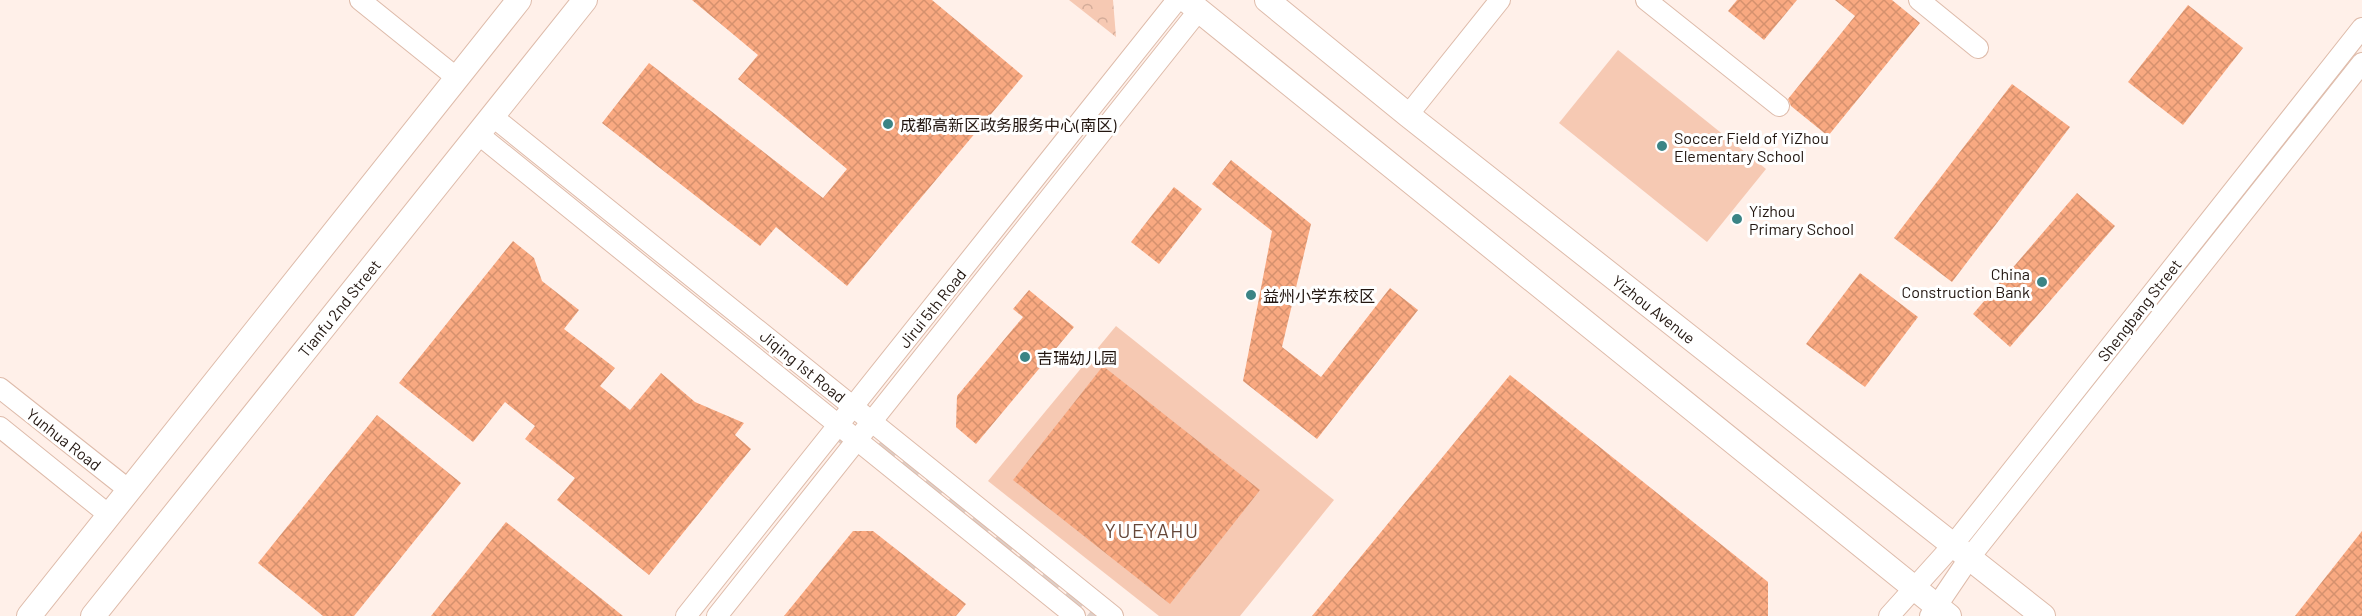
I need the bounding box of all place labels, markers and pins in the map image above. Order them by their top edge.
place label: 成都高新区政务服务中心(南区) [900,115,1117,134]
marker: 成都高新区政务服务中心(南区) [881,117,895,131]
place label: Soccer Field of YiZhou Elementary School [1674,128,1829,165]
marker: Soccer Field of YiZhou Elementary School [1655,139,1669,153]
place label: Yizhou Primary School [1749,201,1854,238]
marker: Yizhou Primary School [1730,212,1744,226]
place label: China Construction Bank [1902,264,2030,301]
marker: China Construction Bank [2035,275,2049,289]
place label: 益州小学东校区 [1263,286,1375,305]
marker: 益州小学东校区 [1244,288,1258,302]
place label: 吉瑞幼儿园 [1037,348,1117,367]
marker: 吉瑞幼儿园 [1018,350,1032,364]

